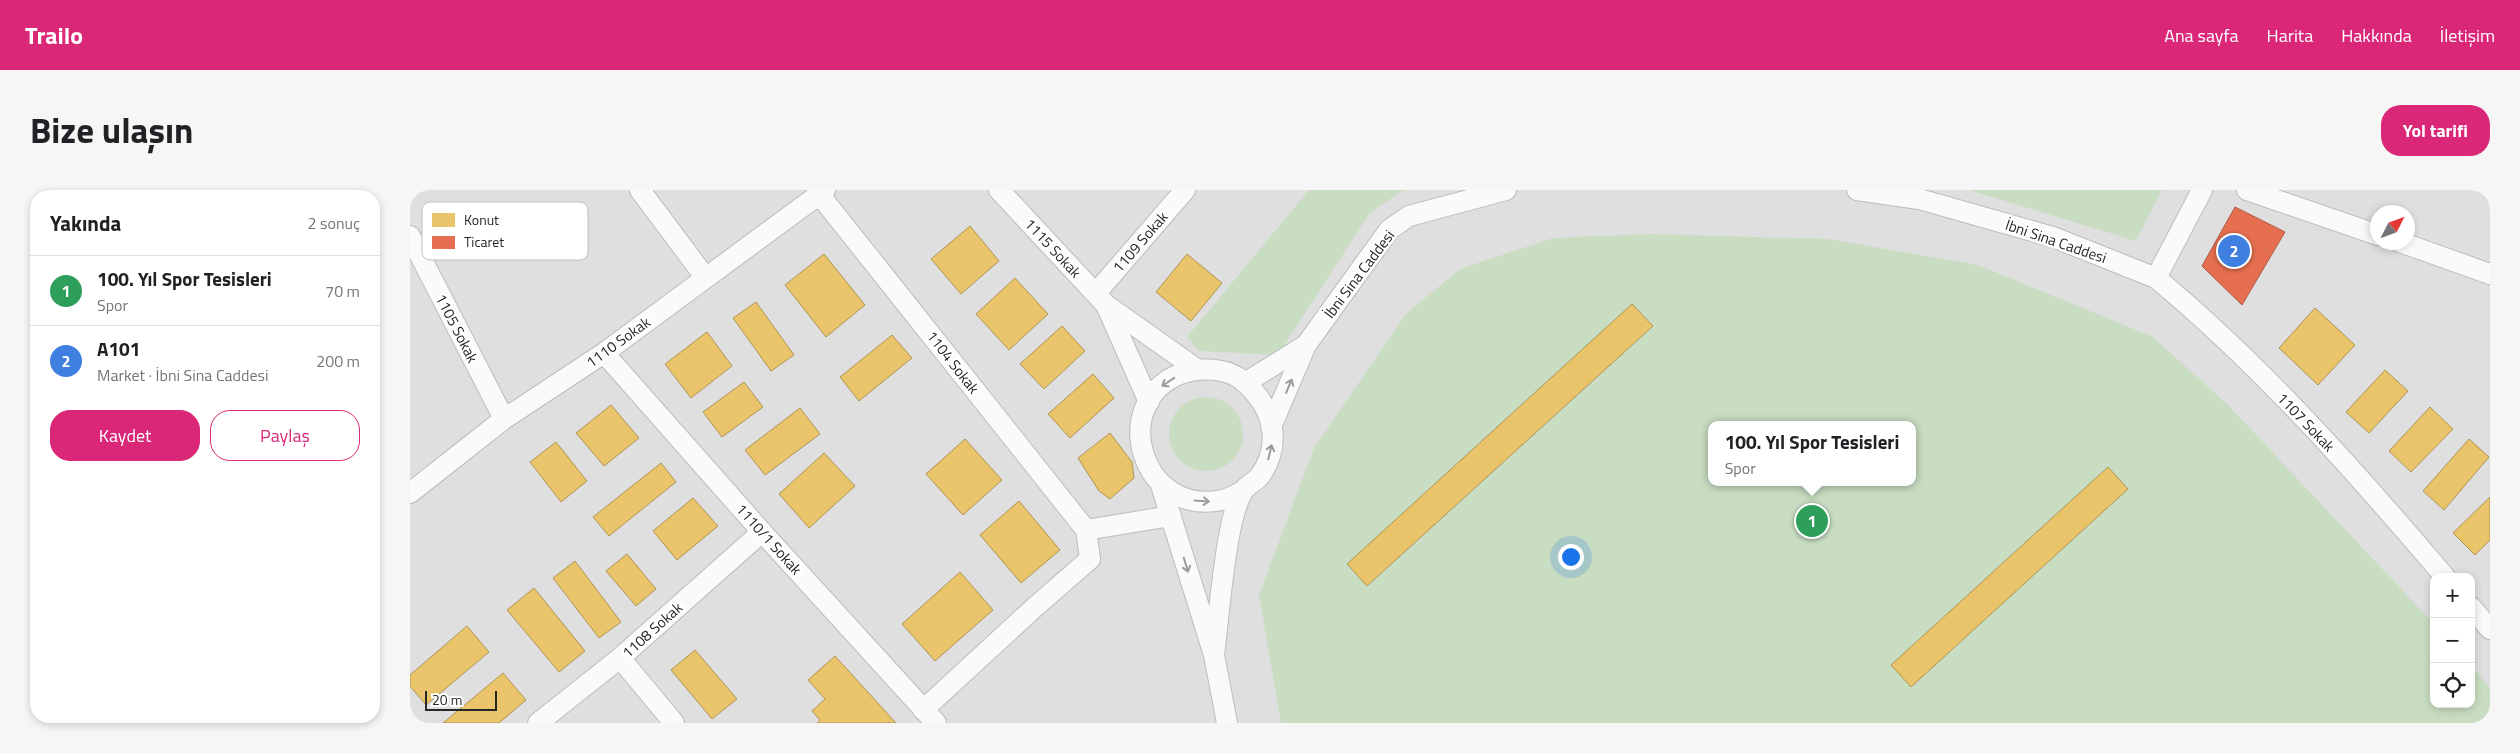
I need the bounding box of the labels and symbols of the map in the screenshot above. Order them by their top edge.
legend [422,202,588,260]
north arrow [2370,205,2415,250]
street label: 1109 Sokak [1107,206,1173,278]
text: Konut [464,209,499,230]
street label: 1115 Sokak [1019,213,1087,283]
street label: İbni Sina Caddesi [2002,213,2110,269]
street label: İbni Sina Caddesi [1318,225,1400,323]
text: Ticaret [464,231,504,252]
pin: 2 [2218,232,2250,270]
street label: 1105 Sokak [430,289,484,367]
street label: 1110 Sokak [581,311,655,373]
street label: 1104 Sokak [921,325,985,399]
one-way arrow [1161,377,1175,387]
one-way arrow [1285,378,1294,393]
street label: 1107 Sokak [2272,387,2340,457]
one-way arrow [1266,445,1275,461]
one-way arrow [1193,496,1209,505]
street label: 1110/1 Sokak [731,498,807,580]
pin: 1 [1796,502,1828,540]
your location [1558,544,1584,570]
one-way arrow [1182,557,1191,572]
street label: 1108 Sokak [617,596,687,664]
scale bar [425,688,498,711]

